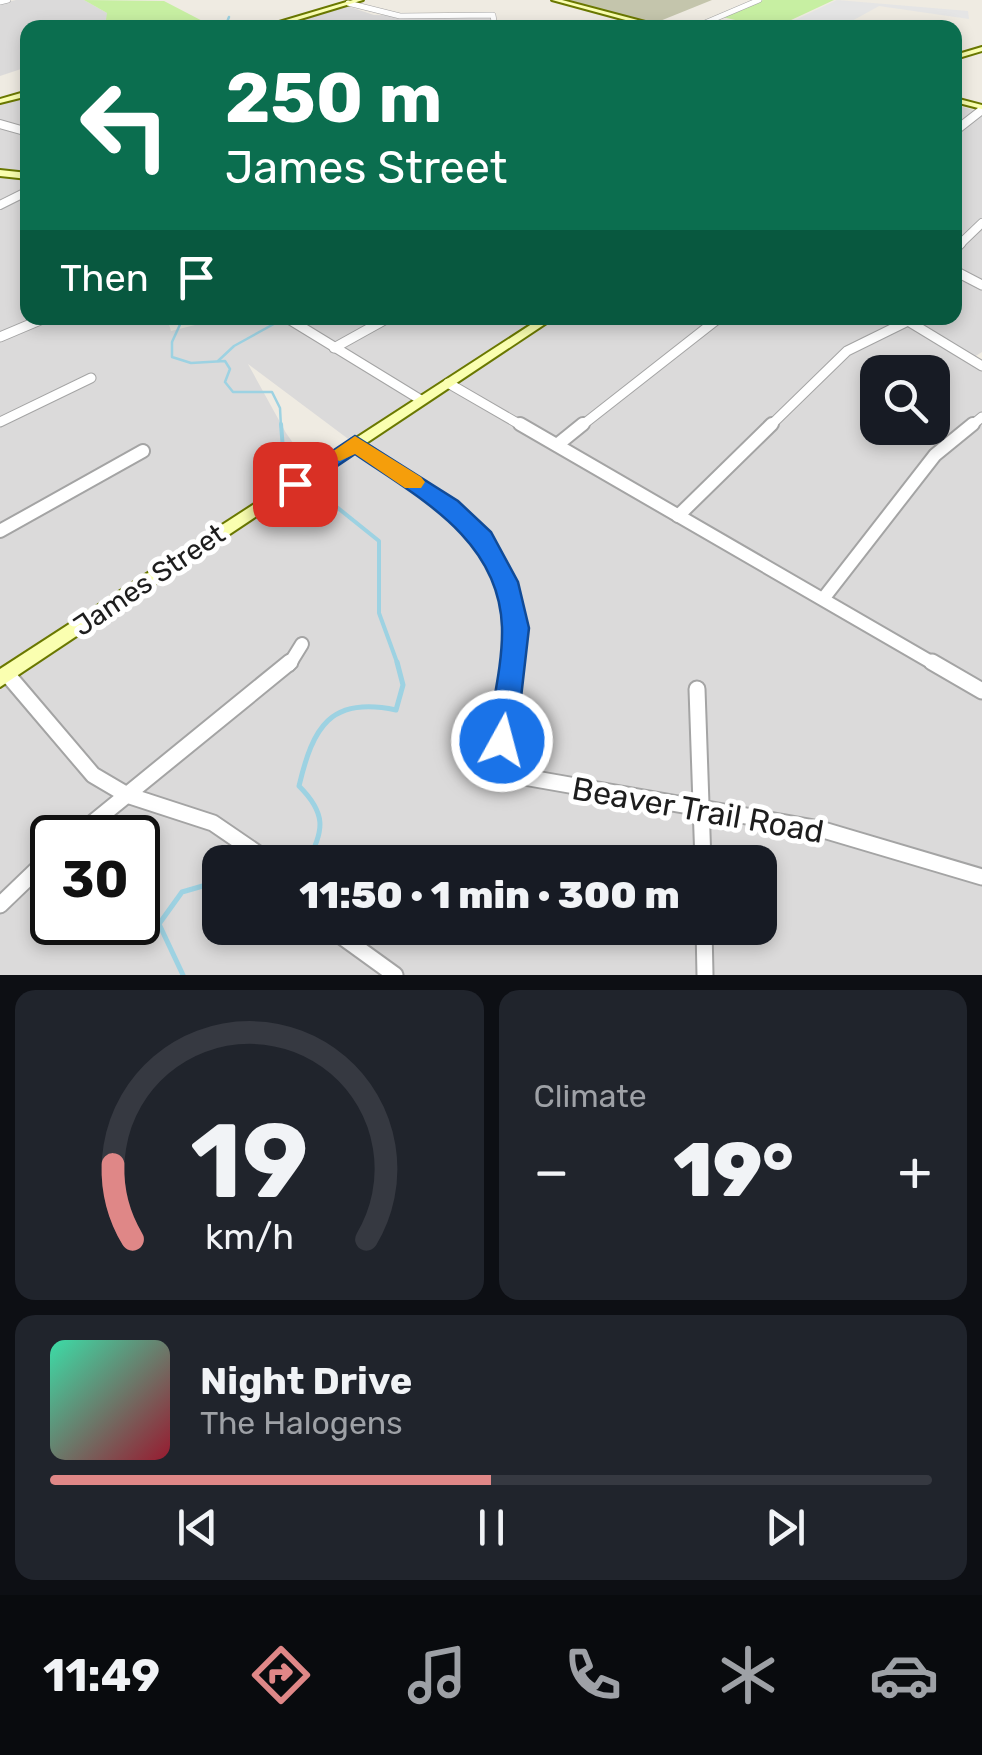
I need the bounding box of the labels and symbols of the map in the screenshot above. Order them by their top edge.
pin [253,442,338,527]
street label: James Street [67,517,231,643]
position arrow [450,689,554,793]
street label: Beaver Trail Road [569,769,827,851]
speed limit sign: 30 [30,815,160,945]

